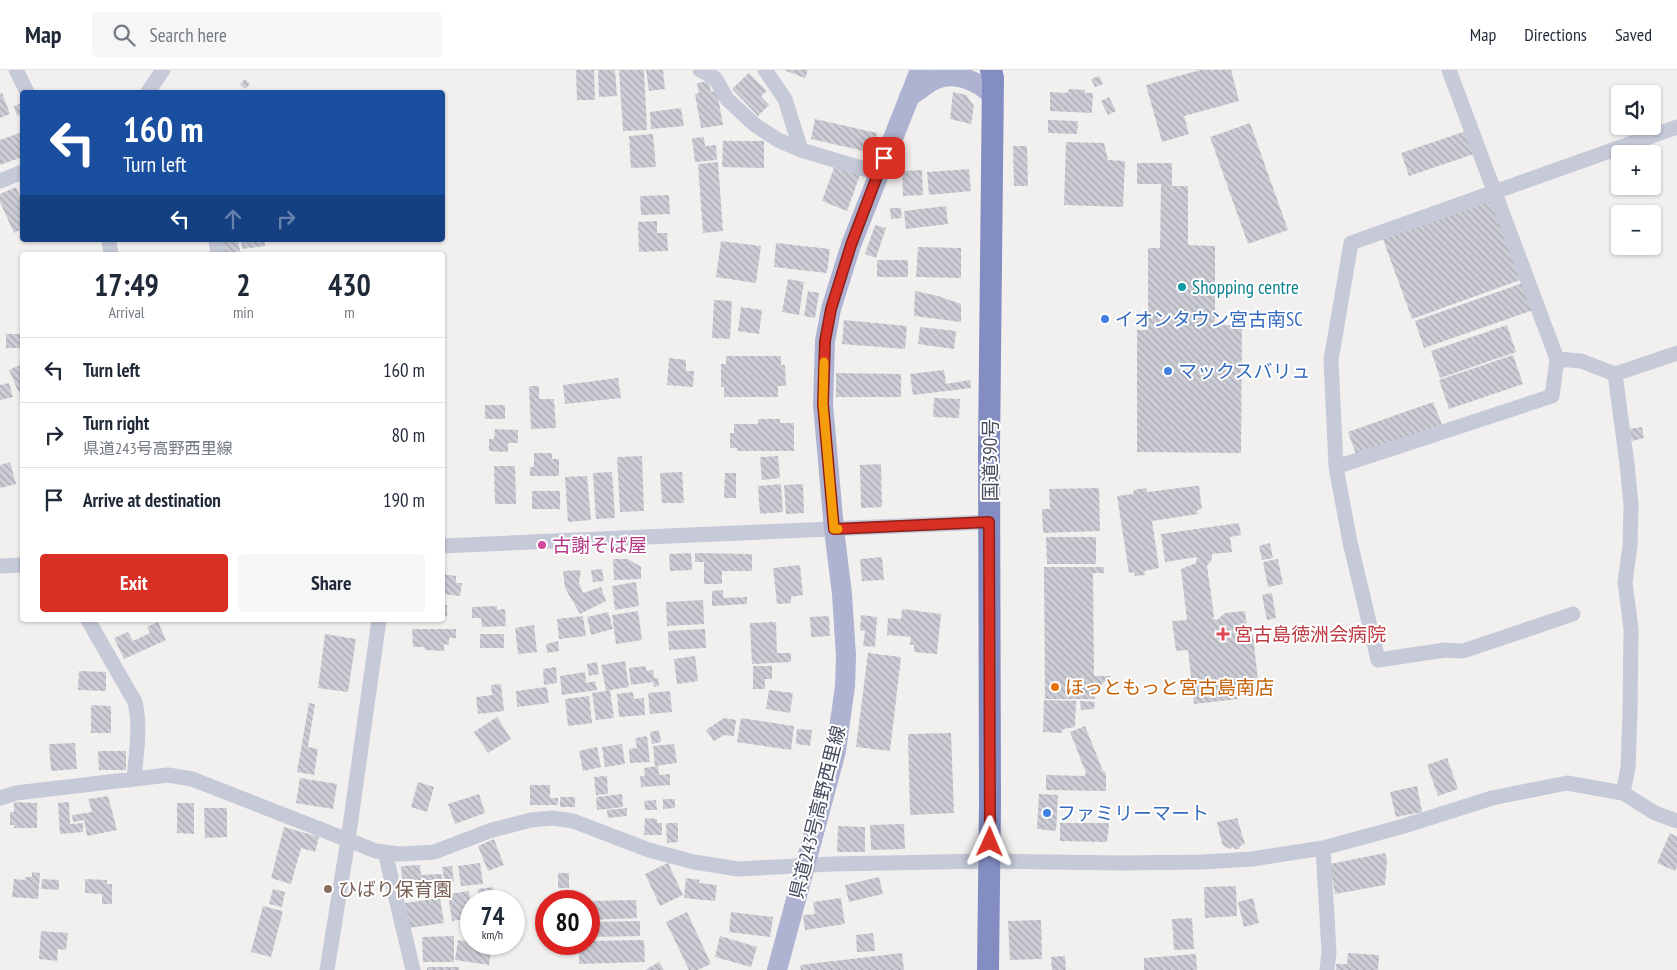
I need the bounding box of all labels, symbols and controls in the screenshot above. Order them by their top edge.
search box [92,12,442,57]
text: Map [25,19,62,50]
icon: search [110,21,138,49]
text: Search here [150,23,227,47]
text: Map [1470,23,1496,46]
text: Directions [1524,23,1587,46]
text: Saved [1615,23,1652,46]
map controls [1611,85,1661,255]
button: sound [1611,85,1661,135]
text: 160 m [123,106,204,152]
icon: left [40,110,105,175]
pin [863,137,905,179]
icon: arrive [870,144,898,172]
button: + [1611,145,1661,195]
text: Turn left [123,150,187,178]
icon: left [166,205,194,233]
icon: ahead [219,205,247,233]
icon: right [272,205,300,233]
button: − [1611,205,1661,255]
text: 17:49 [94,265,159,304]
text: 2 [236,265,251,304]
text: 430 [328,265,371,304]
place label: Shopping centre [1192,275,1299,299]
marker: Shopping centre [1176,281,1188,293]
text: Arrival [108,302,145,322]
text: min [233,302,254,322]
text: m [344,302,355,322]
place label: イオンタウン宮古南SC [1115,307,1303,331]
marker: イオンタウン宮古南SC [1099,313,1111,325]
icon: left [40,356,68,384]
text: Turn left [83,358,140,382]
text: 160 m [383,358,425,382]
place label: マックスバリュ [1178,359,1310,383]
marker: マックスバリュ [1162,365,1174,377]
text: Turn right [83,411,149,435]
street label: 国道390号 [978,419,1002,501]
icon: right [40,421,68,449]
text: 80 m [392,423,425,447]
text: 県道243号高野西里線 [83,438,233,458]
icon: arrive [40,486,68,514]
text: Arrive at destination [83,488,221,512]
text: 190 m [383,488,425,512]
place label: 古謝そば屋 [552,533,647,557]
marker: 古謝そば屋 [536,539,548,551]
button: Exit [40,554,228,612]
button: Share [238,554,425,612]
place label: 宮古島徳洲会病院 [1234,622,1386,646]
marker: 宮古島徳洲会病院 [1216,627,1230,641]
place label: ほっともっと宮古島南店 [1065,675,1274,699]
marker: ほっともっと宮古島南店 [1049,681,1061,693]
street label: 県道243号高野西里線 [784,723,850,901]
place label: ファミリーマート [1057,801,1209,825]
marker: ファミリーマート [1041,807,1053,819]
position arrow [963,815,1015,867]
place label: ひばり保育園 [338,877,452,901]
marker: ひばり保育園 [322,883,334,895]
speed limit sign: 80 [535,890,600,955]
text: 74 [481,900,504,932]
text: km/h [482,927,503,942]

